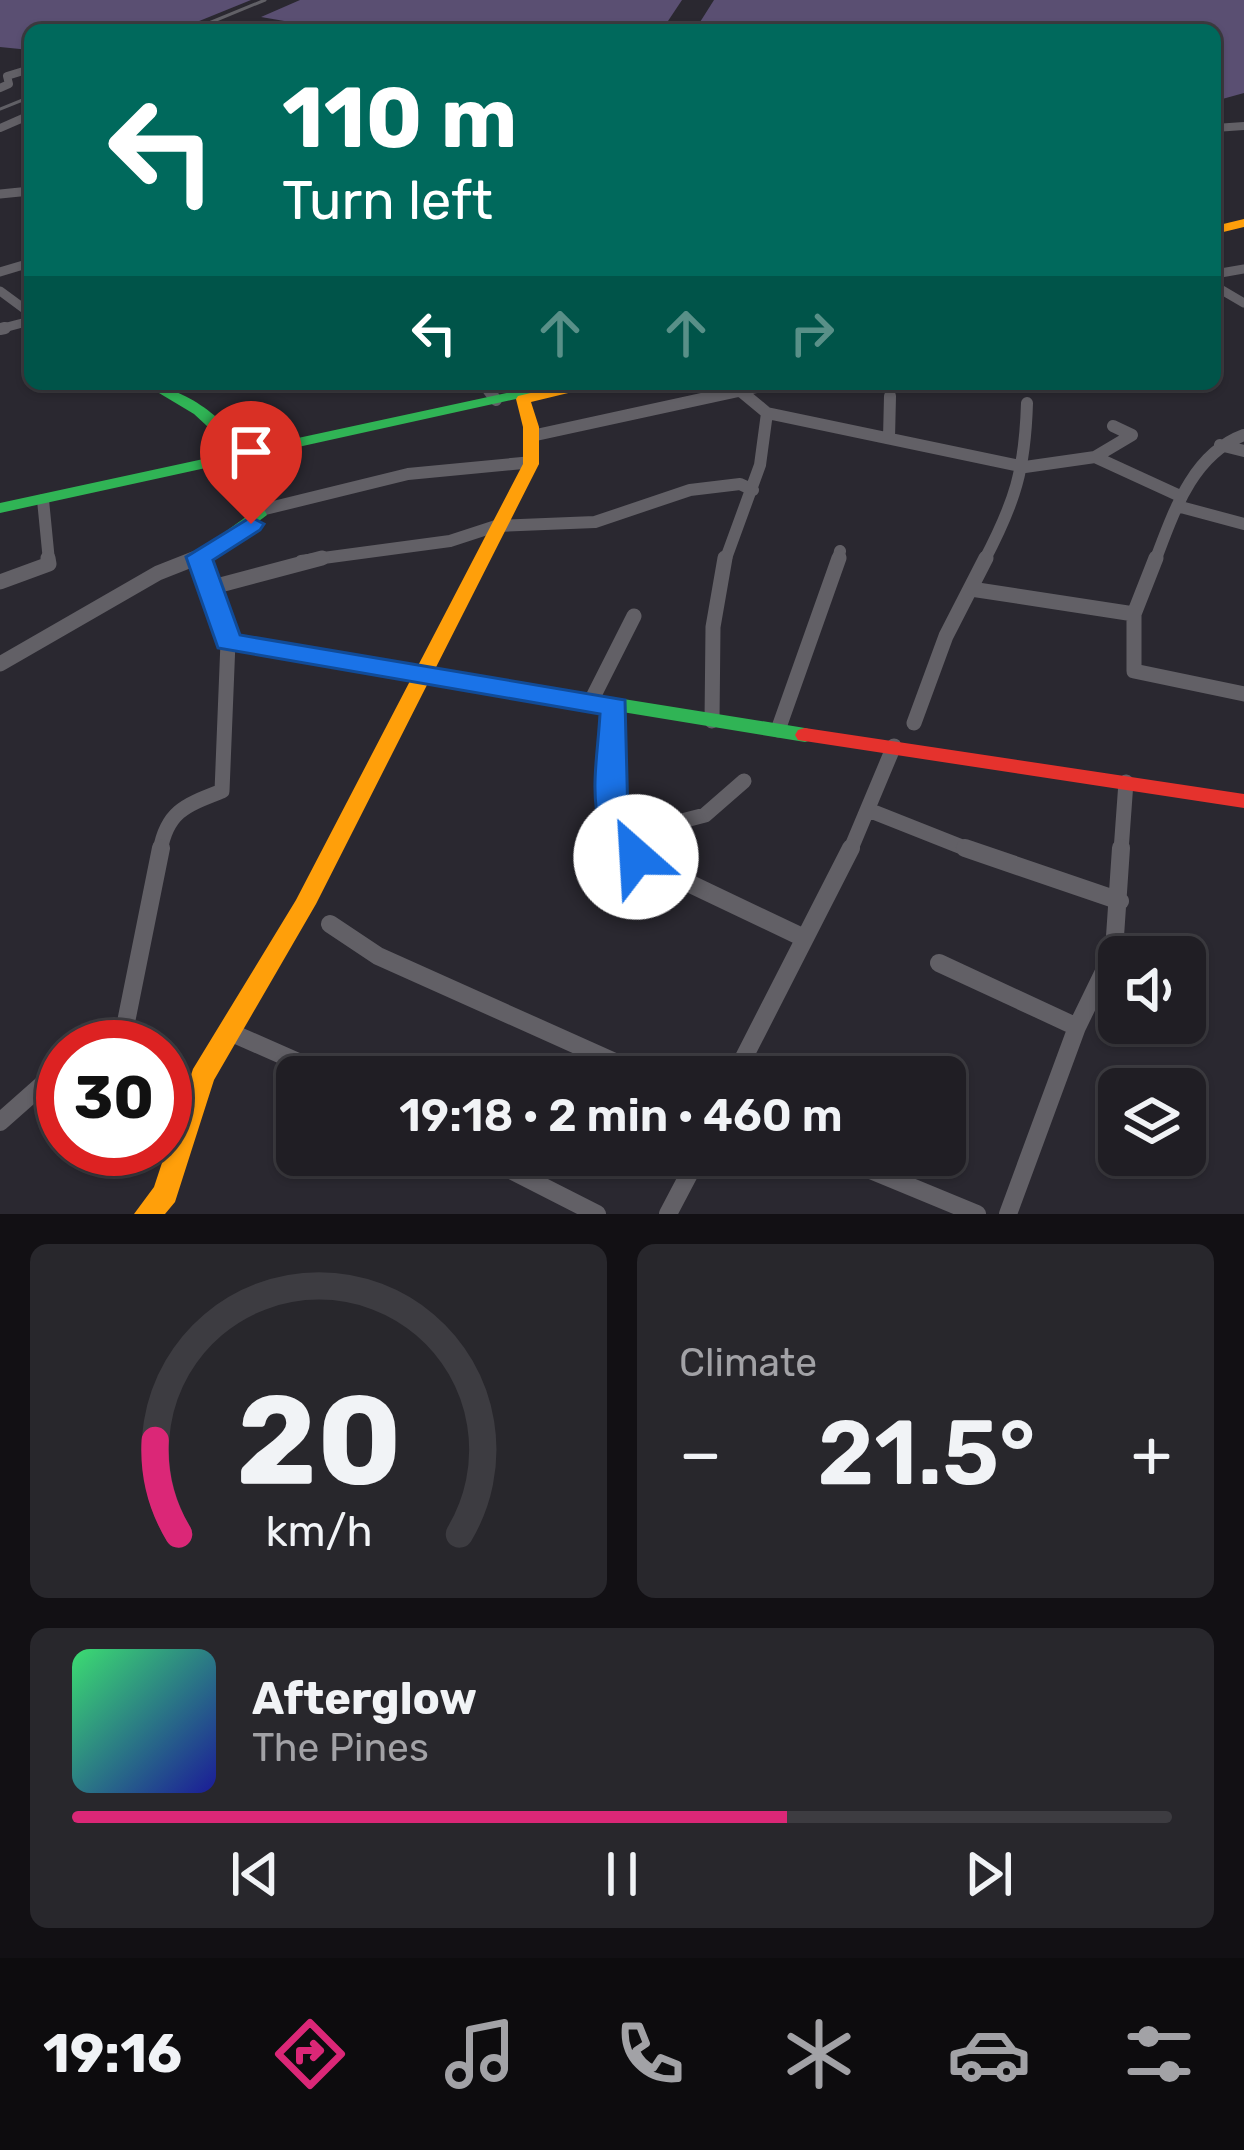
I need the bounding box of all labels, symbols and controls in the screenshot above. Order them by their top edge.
text: 110 m [282,68,517,168]
icon: left [84,72,240,228]
text: Turn left [282,169,493,233]
icon: left [401,300,467,366]
icon: ahead [527,300,593,366]
icon: ahead [653,300,719,366]
icon: right [779,300,845,366]
pin [200,401,302,524]
icon: arrive [218,419,284,485]
position arrow [573,794,699,920]
map controls [1098,936,1206,1176]
button: sound [1098,936,1206,1044]
speed limit sign: 30 [36,1020,192,1176]
button: layers [1098,1068,1206,1176]
text: 19:18 · 2 min · 460 m [399,1089,843,1142]
text: Climate [679,1340,817,1386]
text: 20 [236,1366,401,1514]
text: 21.5° [817,1400,1036,1507]
text: − [679,1414,722,1493]
text: + [1131,1414,1172,1493]
text: km/h [265,1506,372,1557]
text: Afterglow [252,1672,477,1725]
text: The Pines [252,1725,429,1771]
icon: previous [222,1841,288,1907]
icon: pause [589,1841,655,1907]
icon: next [956,1841,1022,1907]
icon: directions [268,2012,352,2096]
icon: music [438,2012,522,2096]
icon: phone [608,2012,692,2096]
icon: climate [777,2012,861,2096]
icon: car [947,2012,1031,2096]
icon: filters [1117,2012,1201,2096]
text: 19:16 [43,2022,182,2086]

